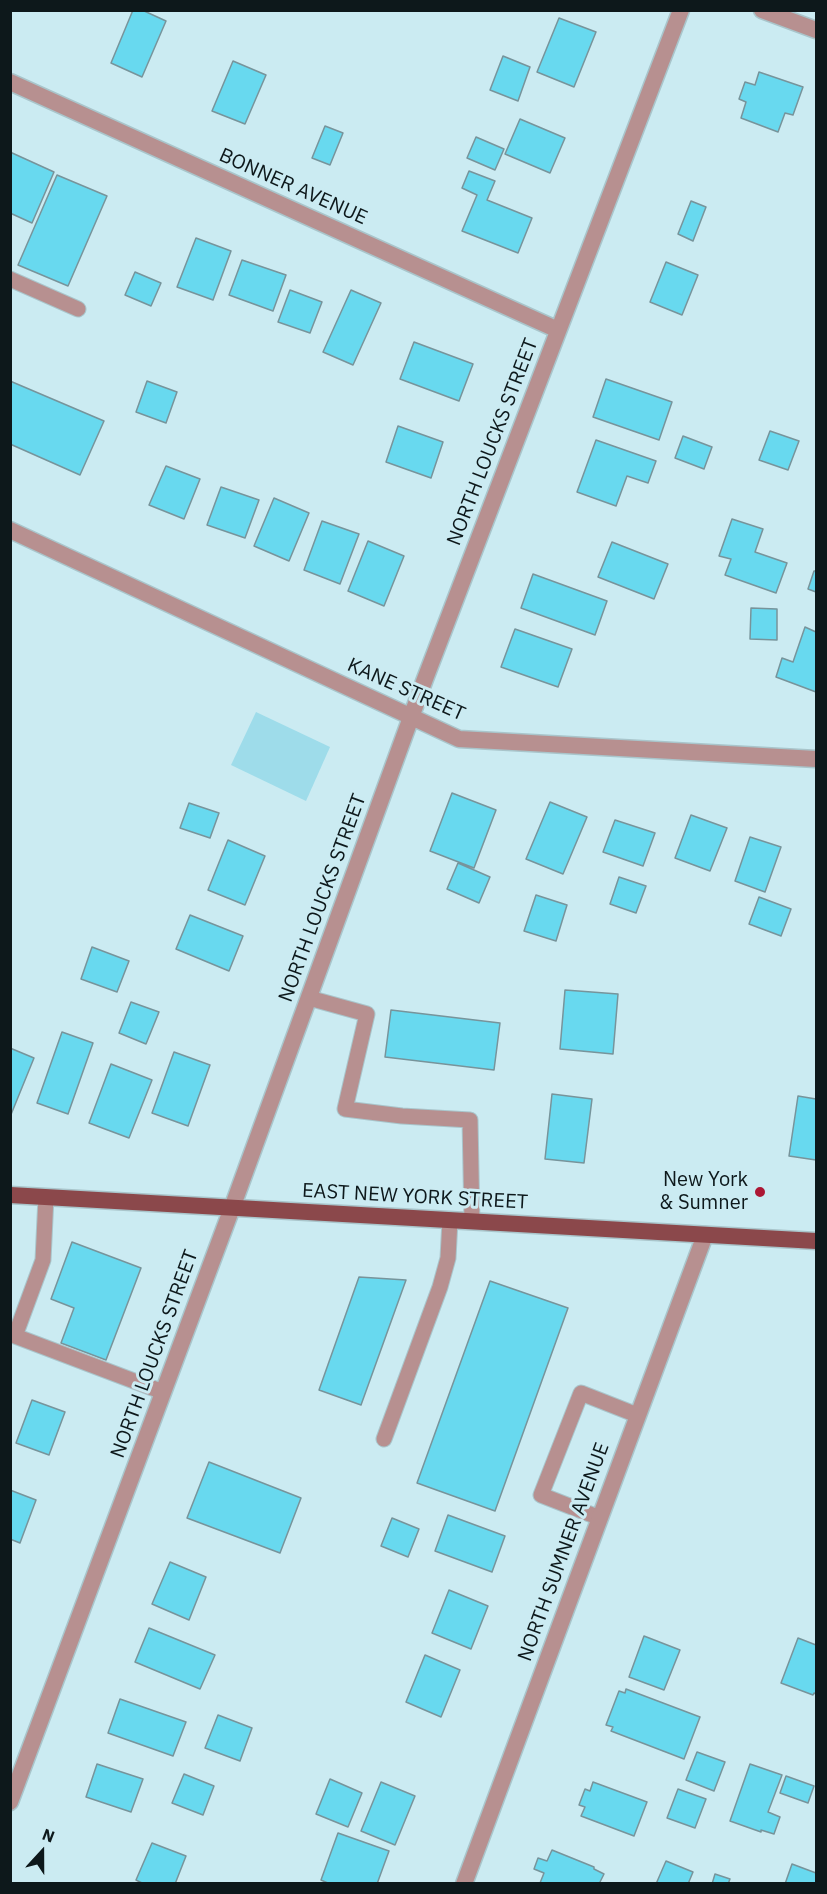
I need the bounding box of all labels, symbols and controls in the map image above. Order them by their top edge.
street label: BONNER AVENUE [215,144,371,230]
street label: NORTH LOUCKS STREET [442,335,544,549]
street label: KANE STREET [343,653,469,727]
street label: NORTH LOUCKS STREET [274,791,372,1005]
place label: New York & Sumner [659,1168,748,1215]
street label: EAST NEW YORK STREET [301,1179,529,1215]
marker: New York & Sumner [753,1185,767,1199]
street label: NORTH LOUCKS STREET [106,1247,204,1461]
street label: NORTH SUMNER AVENUE [513,1439,615,1665]
north arrow [12,1822,72,1882]
text: N [39,1824,57,1847]

